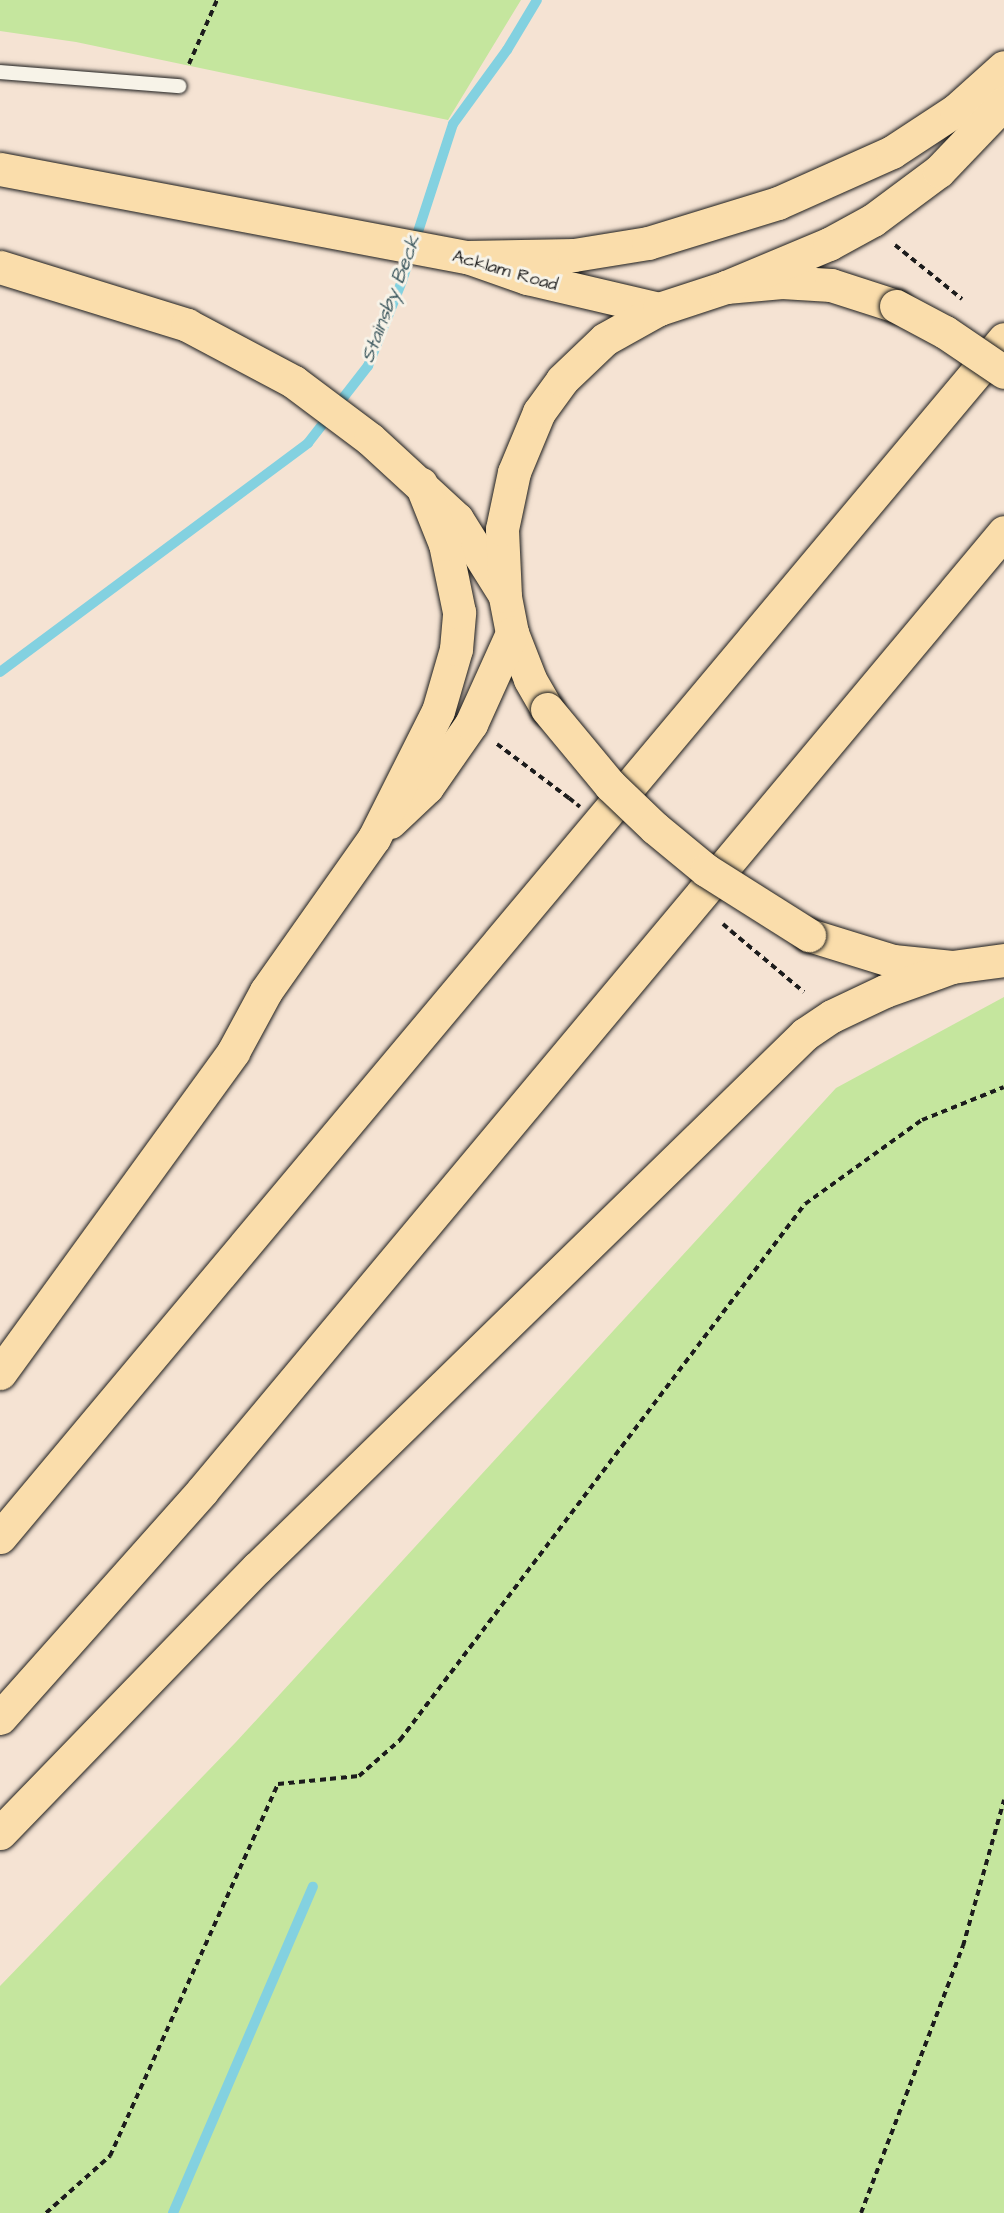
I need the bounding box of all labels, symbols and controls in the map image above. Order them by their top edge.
water label: Stainsby Beck [356,232,426,366]
street label: Acklam Road [450,246,560,296]

